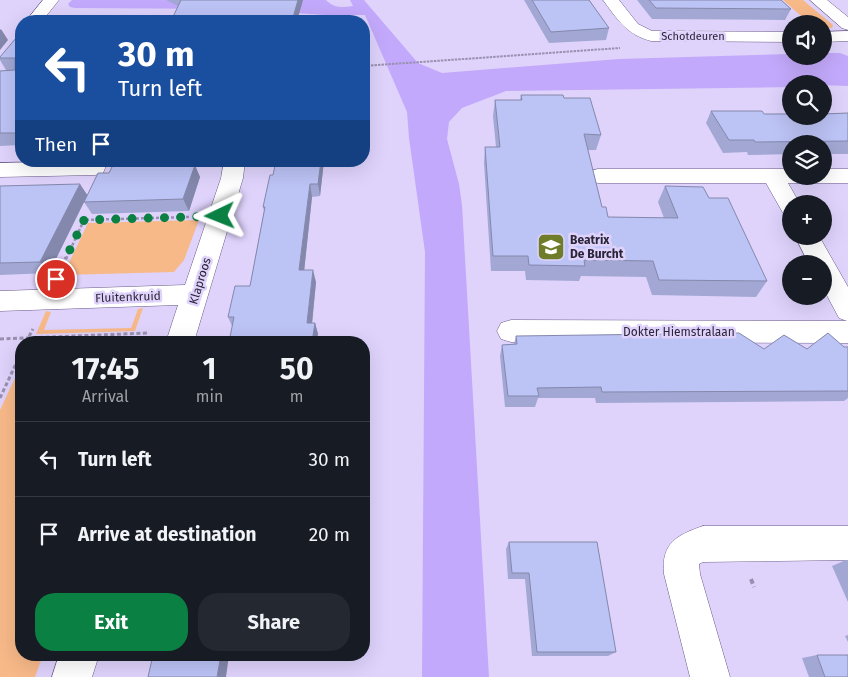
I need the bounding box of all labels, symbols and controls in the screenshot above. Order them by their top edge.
map controls [782,15,832,305]
button: sound [782,15,832,65]
street label: Schotdeuren [661,30,725,43]
text: 30 m [118,33,195,75]
icon: left [35,35,100,100]
text: Turn left [118,75,202,102]
button: search [782,75,832,125]
icon: arrive [87,130,115,158]
text: Then [35,133,77,156]
button: layers [782,135,832,185]
position arrow [193,189,245,241]
button: + [782,195,832,245]
school or university icon: Beatrix De Burcht [536,232,566,262]
place label: Beatrix De Burcht [570,233,624,261]
button: − [782,255,832,305]
street label: Klaproos [186,256,214,306]
pin [35,258,77,300]
icon: arrive [42,265,70,293]
street label: Fluitenkruid [95,289,161,305]
street label: Dokter Hiemstralaan [623,325,735,339]
text: 17:45 [72,351,139,387]
text: 1 [203,351,217,387]
text: 50 [280,351,314,387]
text: Arrival [82,387,129,406]
text: min [196,387,223,406]
text: m [290,387,304,406]
icon: left [35,445,63,473]
text: Turn left [78,448,152,471]
text: 30 m [309,448,350,471]
icon: arrive [35,520,63,548]
text: Arrive at destination [78,523,257,546]
text: 20 m [309,523,350,546]
button: Exit [35,593,188,651]
button: Share [198,593,350,651]

